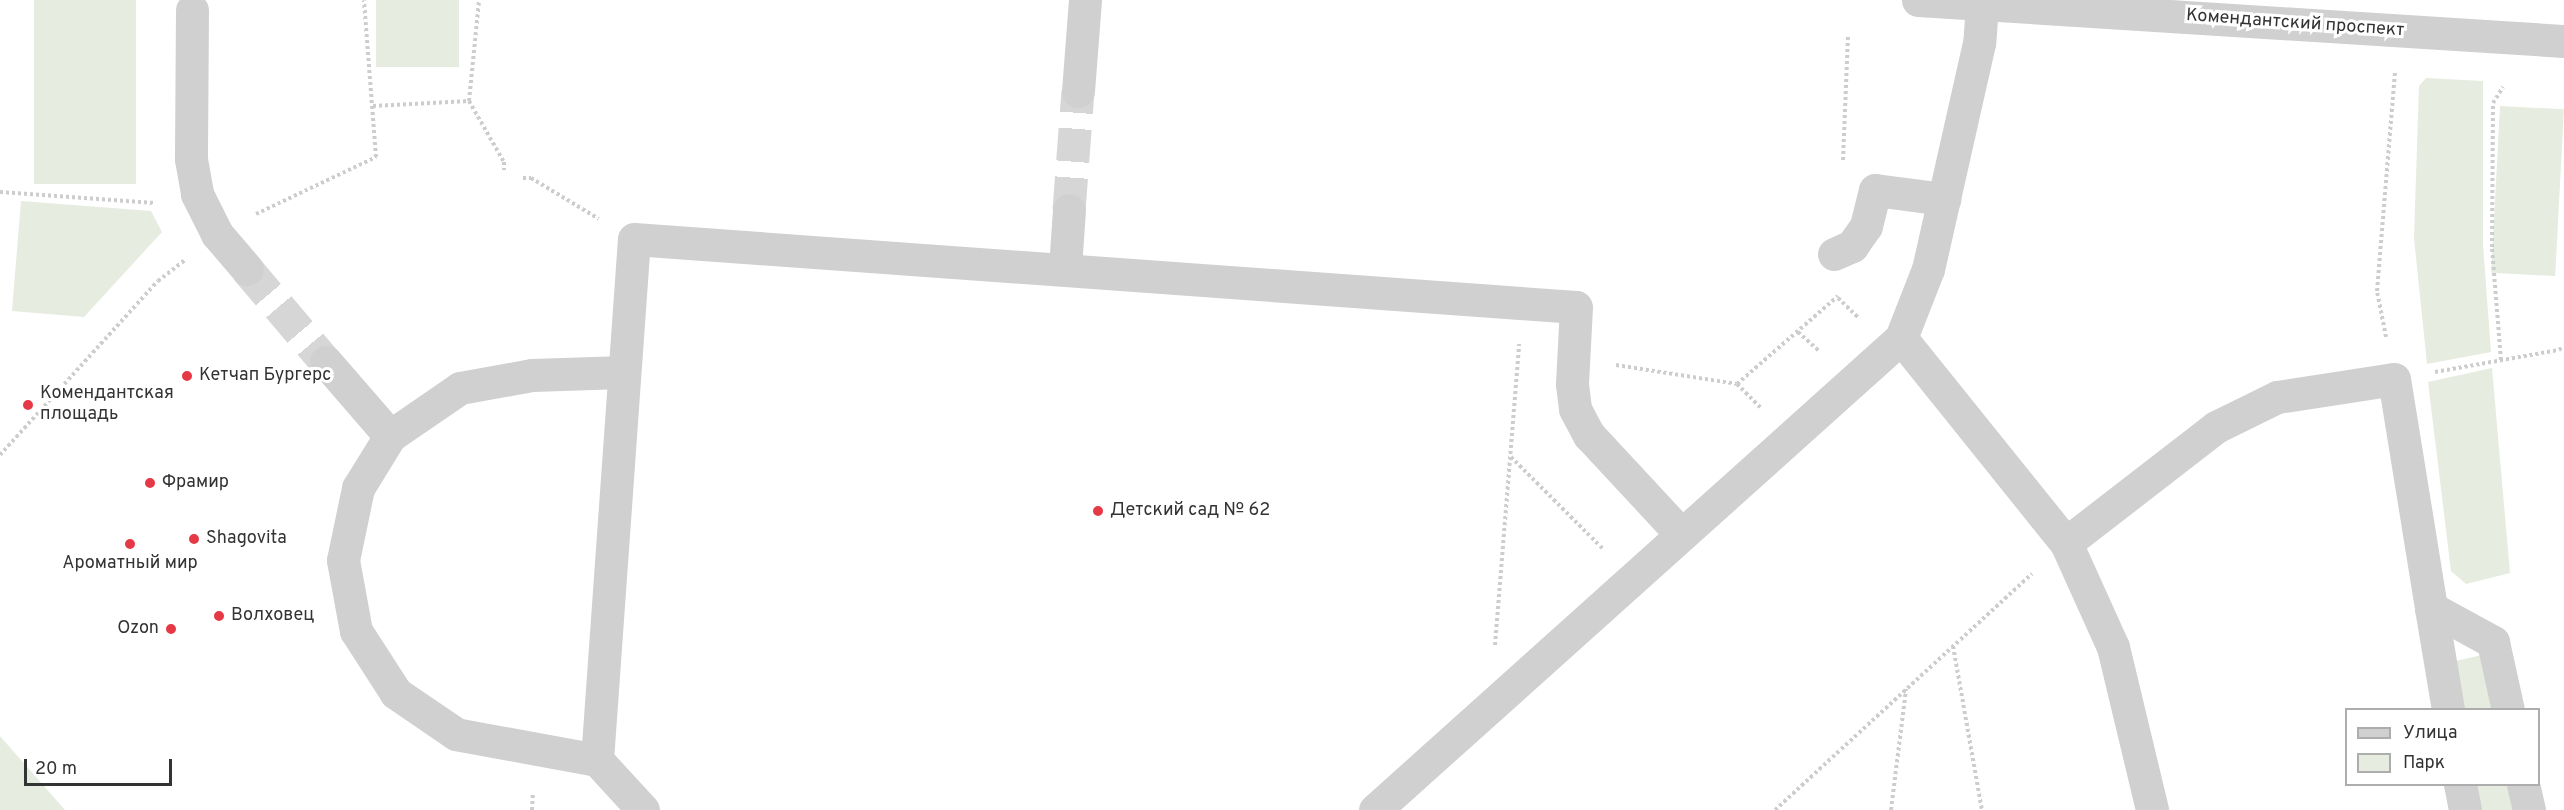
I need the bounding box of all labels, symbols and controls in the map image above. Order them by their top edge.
street label: Комендантский проспект [2185,6,2405,42]
place label: Кетчап Бургерс [199,365,331,387]
marker: Кетчап Бургерс [180,369,194,383]
place label: Комендантская площадь [40,384,174,426]
marker: Комендантская площадь [21,398,35,412]
place label: Фрамир [162,472,229,494]
marker: Фрамир [143,476,157,490]
place label: Детский сад № 62 [1110,500,1270,522]
marker: Детский сад № 62 [1091,504,1105,518]
place label: Shagovita [206,528,287,550]
marker: Shagovita [187,532,201,546]
marker: Ароматный мир [123,537,137,551]
place label: Ароматный мир [62,553,198,575]
place label: Волховец [231,605,314,627]
marker: Волховец [212,609,226,623]
place label: Ozon [117,618,159,640]
marker: Ozon [164,622,178,636]
legend [2345,708,2540,786]
text: Улица [2403,722,2457,745]
scale bar [27,747,176,785]
text: Парк [2403,752,2445,775]
text: 20 m [35,758,77,781]

